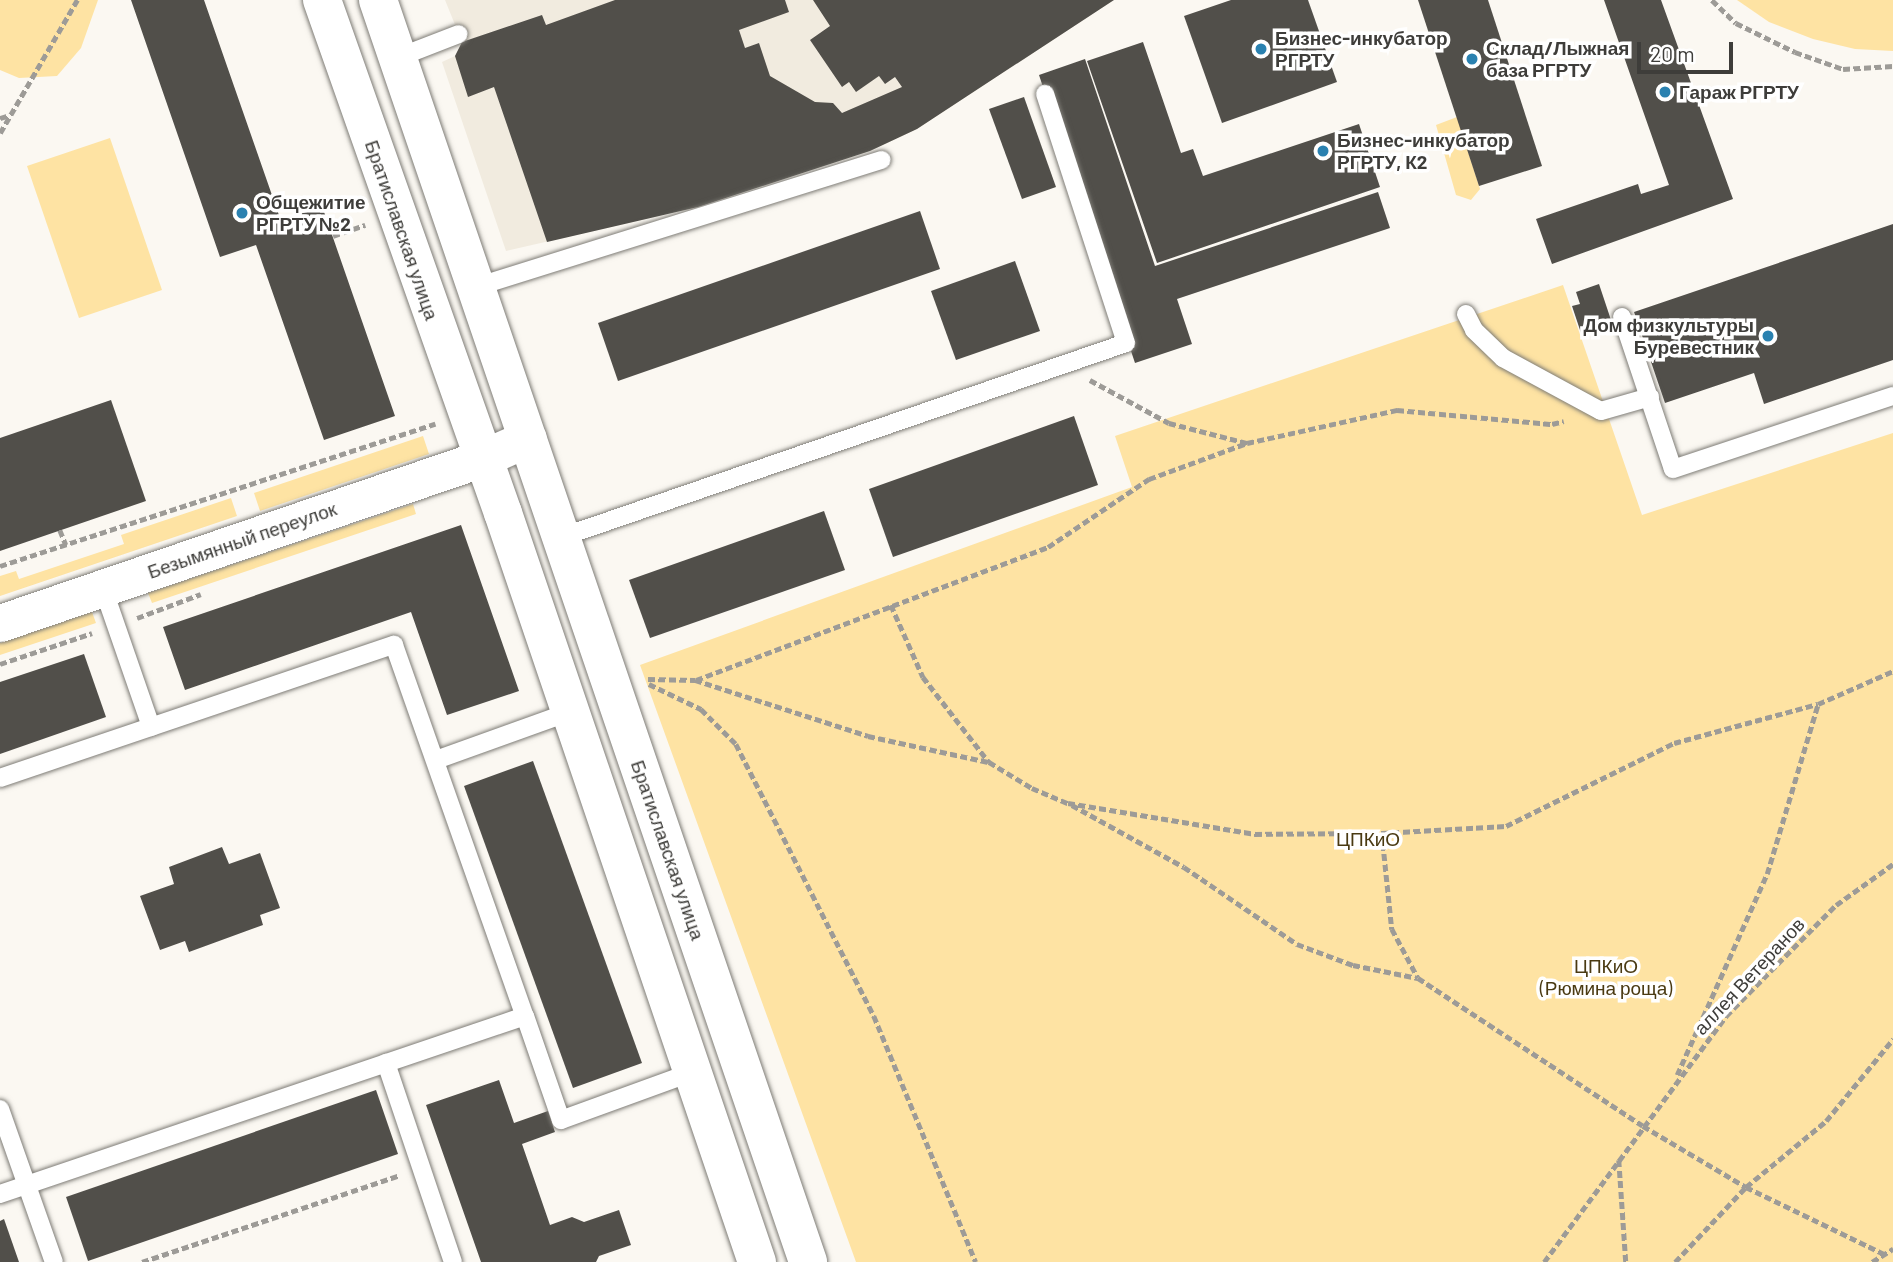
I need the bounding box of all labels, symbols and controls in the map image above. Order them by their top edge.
place label: Бизнес-инкубатор РГРТУ [1275,27,1448,71]
scale bar [1641,28,1737,72]
place label: Склад/Лыжная база РГРТУ [1486,37,1629,81]
marker: Бизнес-инкубатор РГРТУ [1253,41,1269,57]
text: 20 m [1650,41,1695,66]
marker: Склад/Лыжная база РГРТУ [1464,51,1480,67]
place label: Гараж РГРТУ [1679,81,1799,103]
marker: Гараж РГРТУ [1657,84,1673,100]
place label: Бизнес-инкубатор РГРТУ, К2 [1337,129,1510,173]
street label: Братиславская улица [361,137,443,323]
marker: Бизнес-инкубатор РГРТУ, К2 [1315,143,1331,159]
place label: Общежитие РГРТУ №2 [256,191,366,235]
marker: Общежитие РГРТУ №2 [234,205,250,221]
place label: Дом физкультуры Буревестник [1583,314,1754,358]
marker: Дом физкультуры Буревестник [1760,328,1776,344]
street label: Безымянный переулок [144,497,340,583]
street label: Братиславская улица [627,757,709,943]
park label: ЦПКиО [1336,828,1400,850]
street label: аллея Ветеранов [1689,913,1809,1039]
park label: ЦПКиО (Рюмина роща) [1540,955,1672,999]

